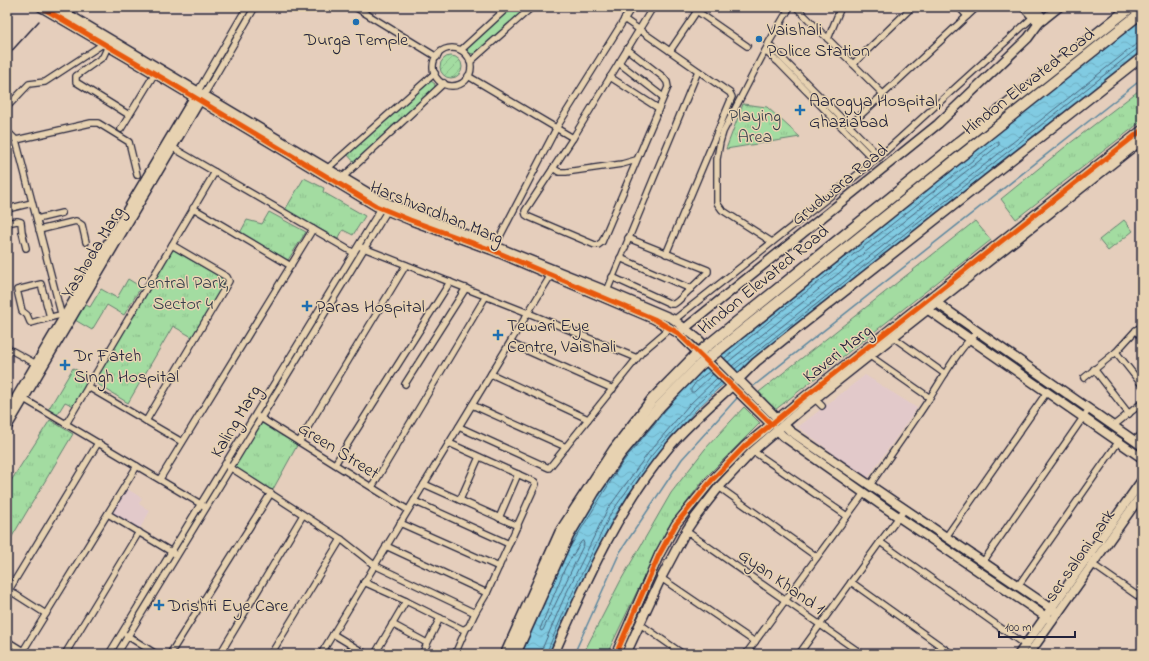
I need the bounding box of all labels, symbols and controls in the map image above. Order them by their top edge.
marker: Durga Temple [351,17,361,27]
place label: Vaishali POlice Station [766,18,870,65]
street label: Hindon Elevated Road [957,22,1101,143]
place label: Durga Temple [303,28,409,55]
marker: Vaishali POlice Station [754,34,764,44]
place label: Aarogya Hospital, Ghaziabad [809,89,941,136]
park label: Playing Area [729,104,781,151]
marker: Aarogya Hospital, Ghaziabad [794,104,806,116]
street label: Grudwara Road [786,138,894,233]
street label: Harshvardhan Marg [365,175,507,253]
street label: Yashoda Marg [56,202,132,305]
street label: Hindon Elevated Road [693,219,835,342]
park label: Central Park, Sector 4 [137,271,229,318]
place label: Paras Hospital [316,295,425,321]
marker: Paras Hospital [301,300,313,312]
place label: Tewari Eye Centre, Vaishali [507,314,616,361]
street label: Kaveri Marg [798,319,879,391]
marker: Tewari Eye Centre, Vaishali [492,329,504,341]
place label: Dr Fateh Singh Hospital [73,344,179,392]
marker: Dr Fateh Singh Hospital [59,359,71,371]
street label: Kaling Marg [205,381,269,464]
street label: Green Street [292,416,384,487]
street label: ser saloni park [1039,504,1122,608]
street label: Gyan Khand 1 [732,543,830,622]
place label: Drishti Eye Care [167,594,289,620]
marker: Drishti Eye Care [153,599,165,611]
scale bar [999,613,1075,639]
text: 100 m [1005,619,1032,637]

